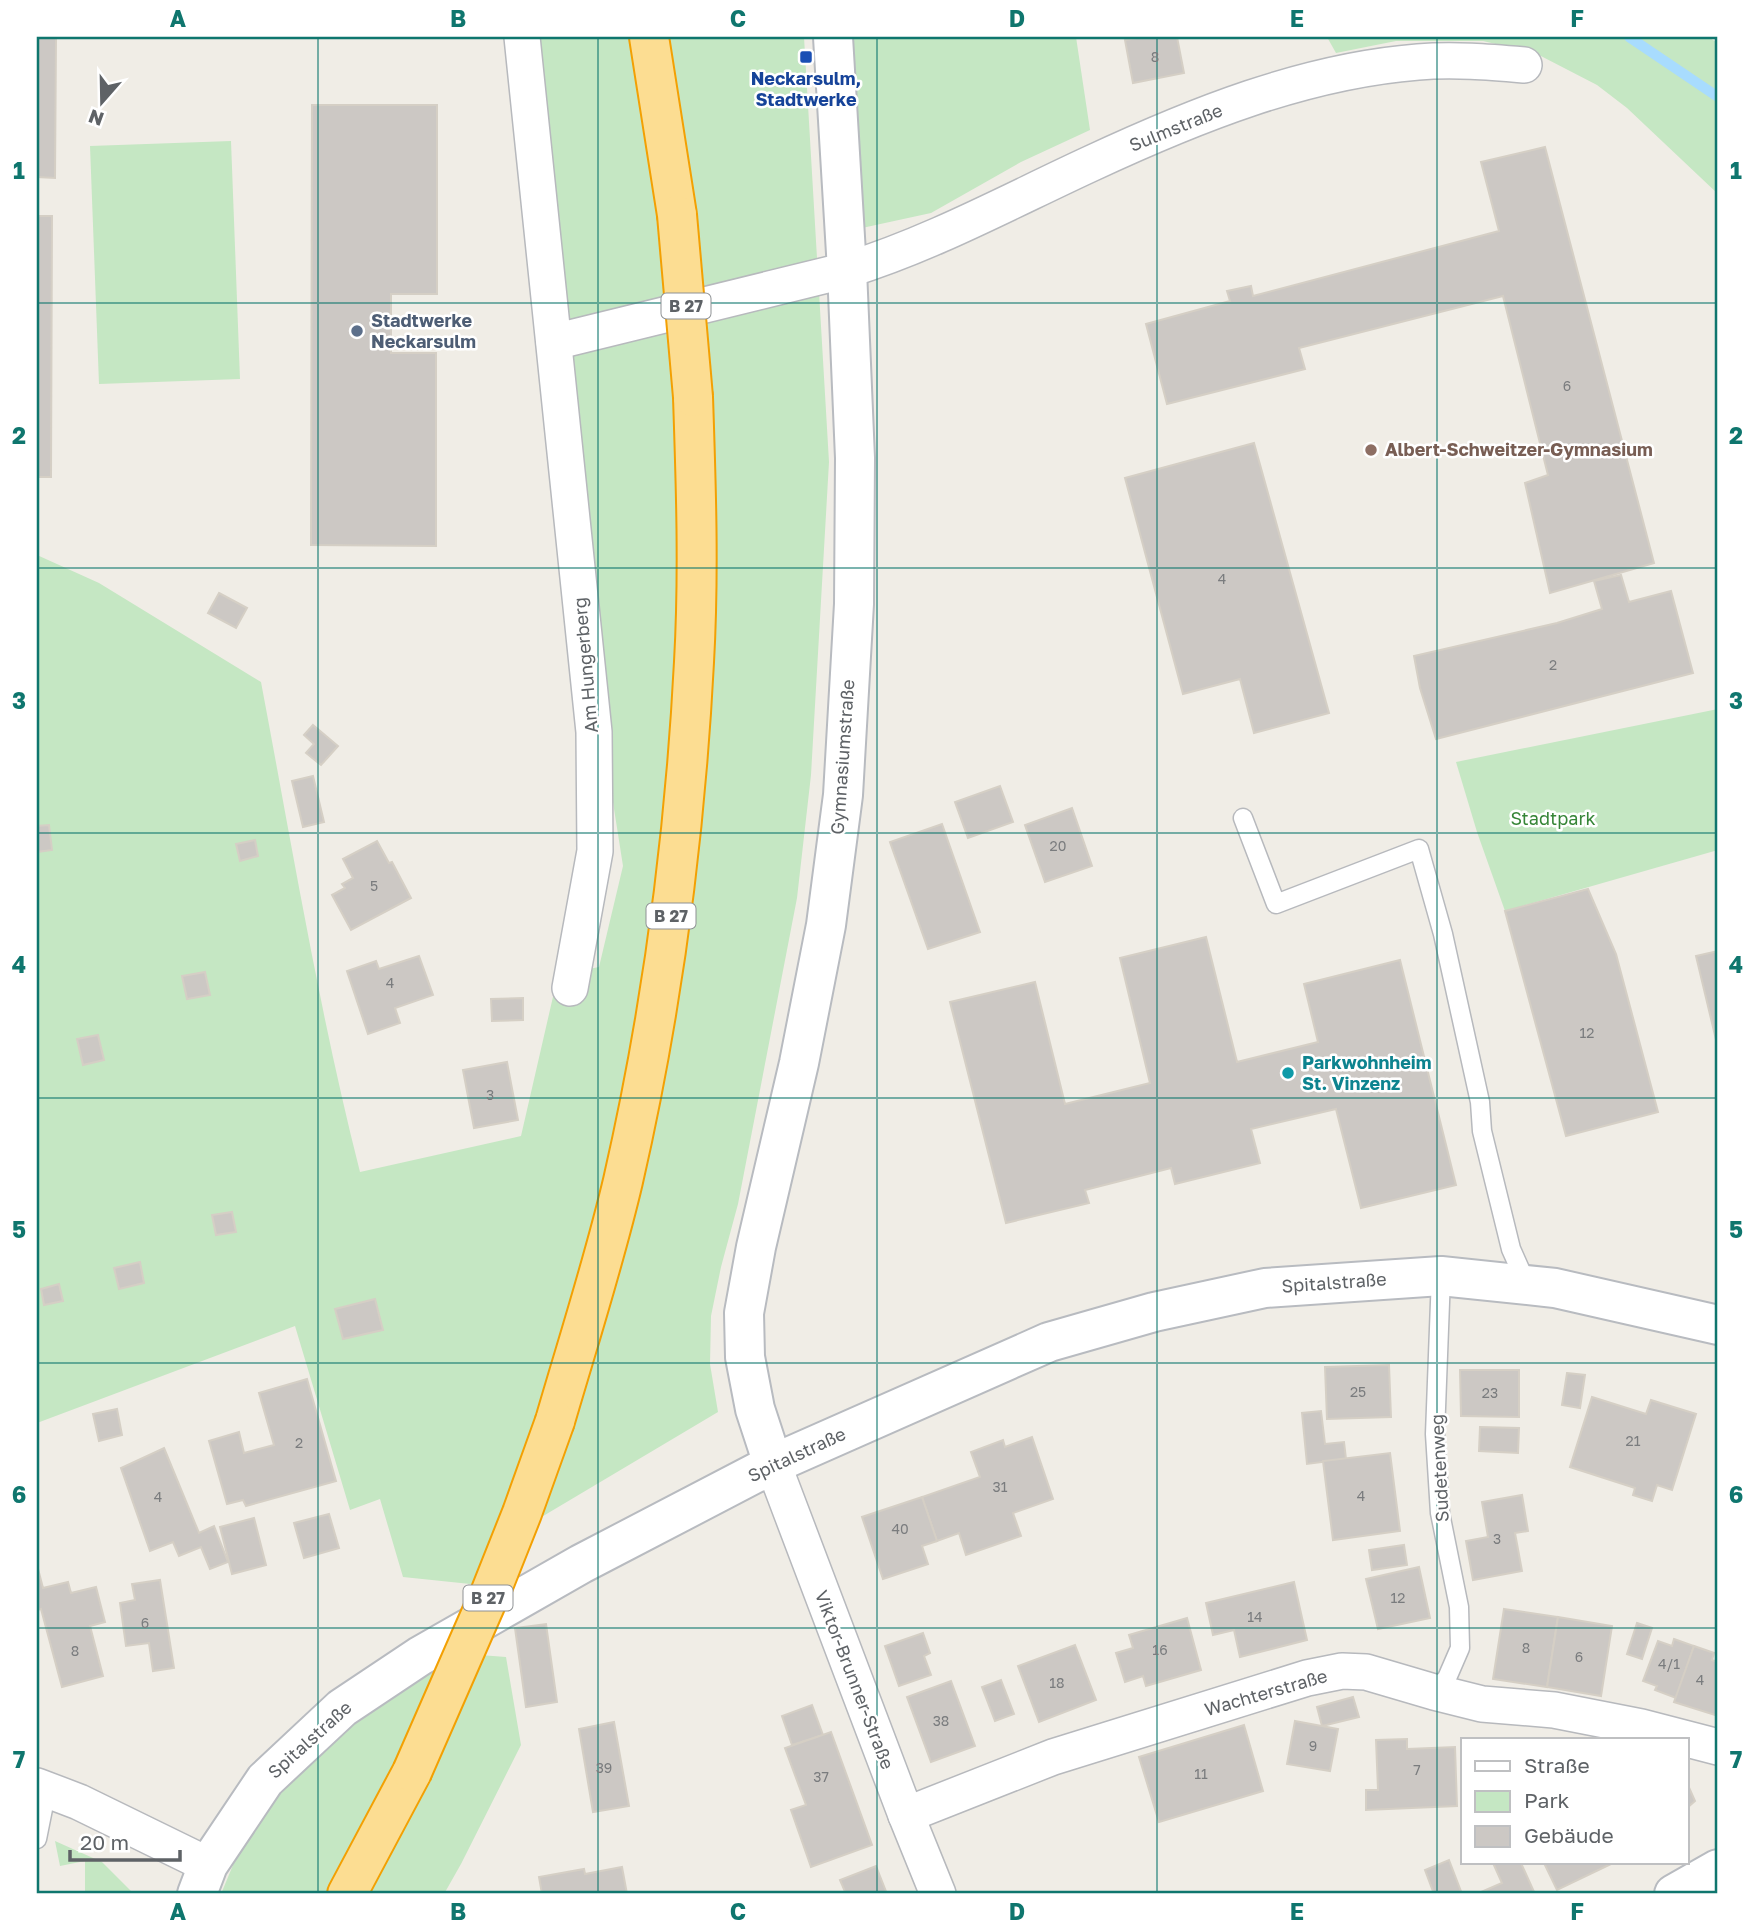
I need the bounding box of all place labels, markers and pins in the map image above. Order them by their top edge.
marker: Neckarsulm, Stadtwerke [798,49,814,65]
place label: Neckarsulm, Stadtwerke [751,67,861,110]
place label: Stadtwerke Neckarsulm [371,309,476,352]
marker: Stadtwerke Neckarsulm [349,323,365,339]
place label: Albert-Schweitzer-Gymnasium [1385,438,1653,460]
marker: Albert-Schweitzer-Gymnasium [1363,442,1379,458]
place label: Parkwohnheim St. Vinzenz [1302,1051,1432,1094]
marker: Parkwohnheim St. Vinzenz [1280,1065,1296,1081]

